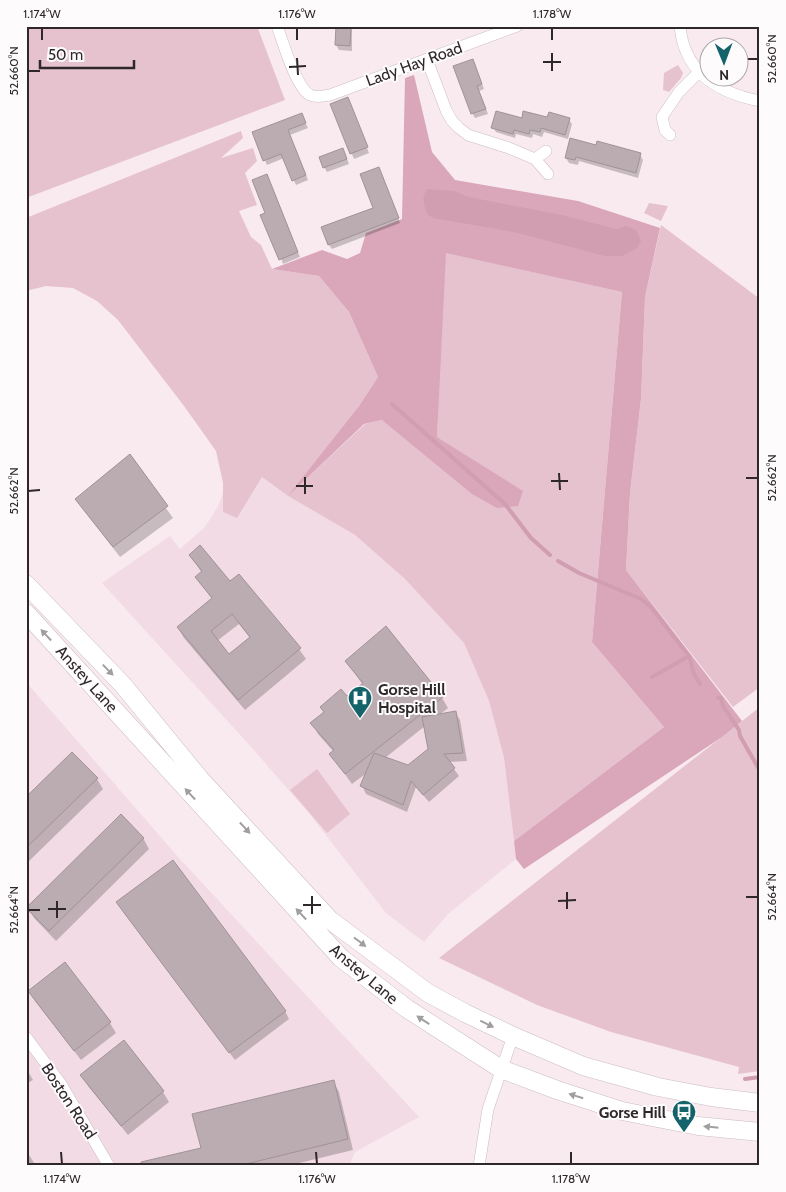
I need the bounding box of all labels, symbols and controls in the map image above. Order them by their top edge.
text: 1.174°W [23,6,61,21]
text: 1.176°W [278,6,316,21]
text: 1.178°W [533,6,572,21]
text: 52.660°N [764,34,779,84]
scale bar [40,38,134,70]
street label: Lady Hay Road [363,38,465,90]
north arrow [698,38,748,88]
text: 52.660°N [6,46,21,96]
text: 50 m [48,46,83,64]
text: N [719,66,729,84]
text: 52.662°N [764,454,779,502]
text: 52.662°N [6,467,21,515]
one-way arrow [40,629,52,641]
street label: Anstey Lane [52,642,122,716]
one-way arrow [102,664,114,676]
place label: Gorse Hill Hospital [378,680,445,717]
hospital icon: Gorse Hill Hospital [347,685,373,719]
one-way arrow [185,788,196,801]
one-way arrow [239,821,251,833]
text: 52.664°N [764,873,779,921]
text: 52.664°N [6,886,21,934]
one-way arrow [295,908,307,920]
one-way arrow [353,937,367,947]
street label: Anstey Lane [326,940,402,1008]
one-way arrow [416,1015,430,1024]
one-way arrow [480,1020,494,1028]
street label: Boston Road [38,1060,100,1142]
one-way arrow [568,1092,583,1100]
bus stop icon: Gorse Hill [671,1099,697,1133]
place label: Gorse Hill [599,1103,666,1122]
one-way arrow [703,1123,719,1131]
text: 1.174°W [43,1171,81,1186]
text: 1.176°W [298,1171,336,1186]
text: 1.178°W [552,1171,591,1186]

